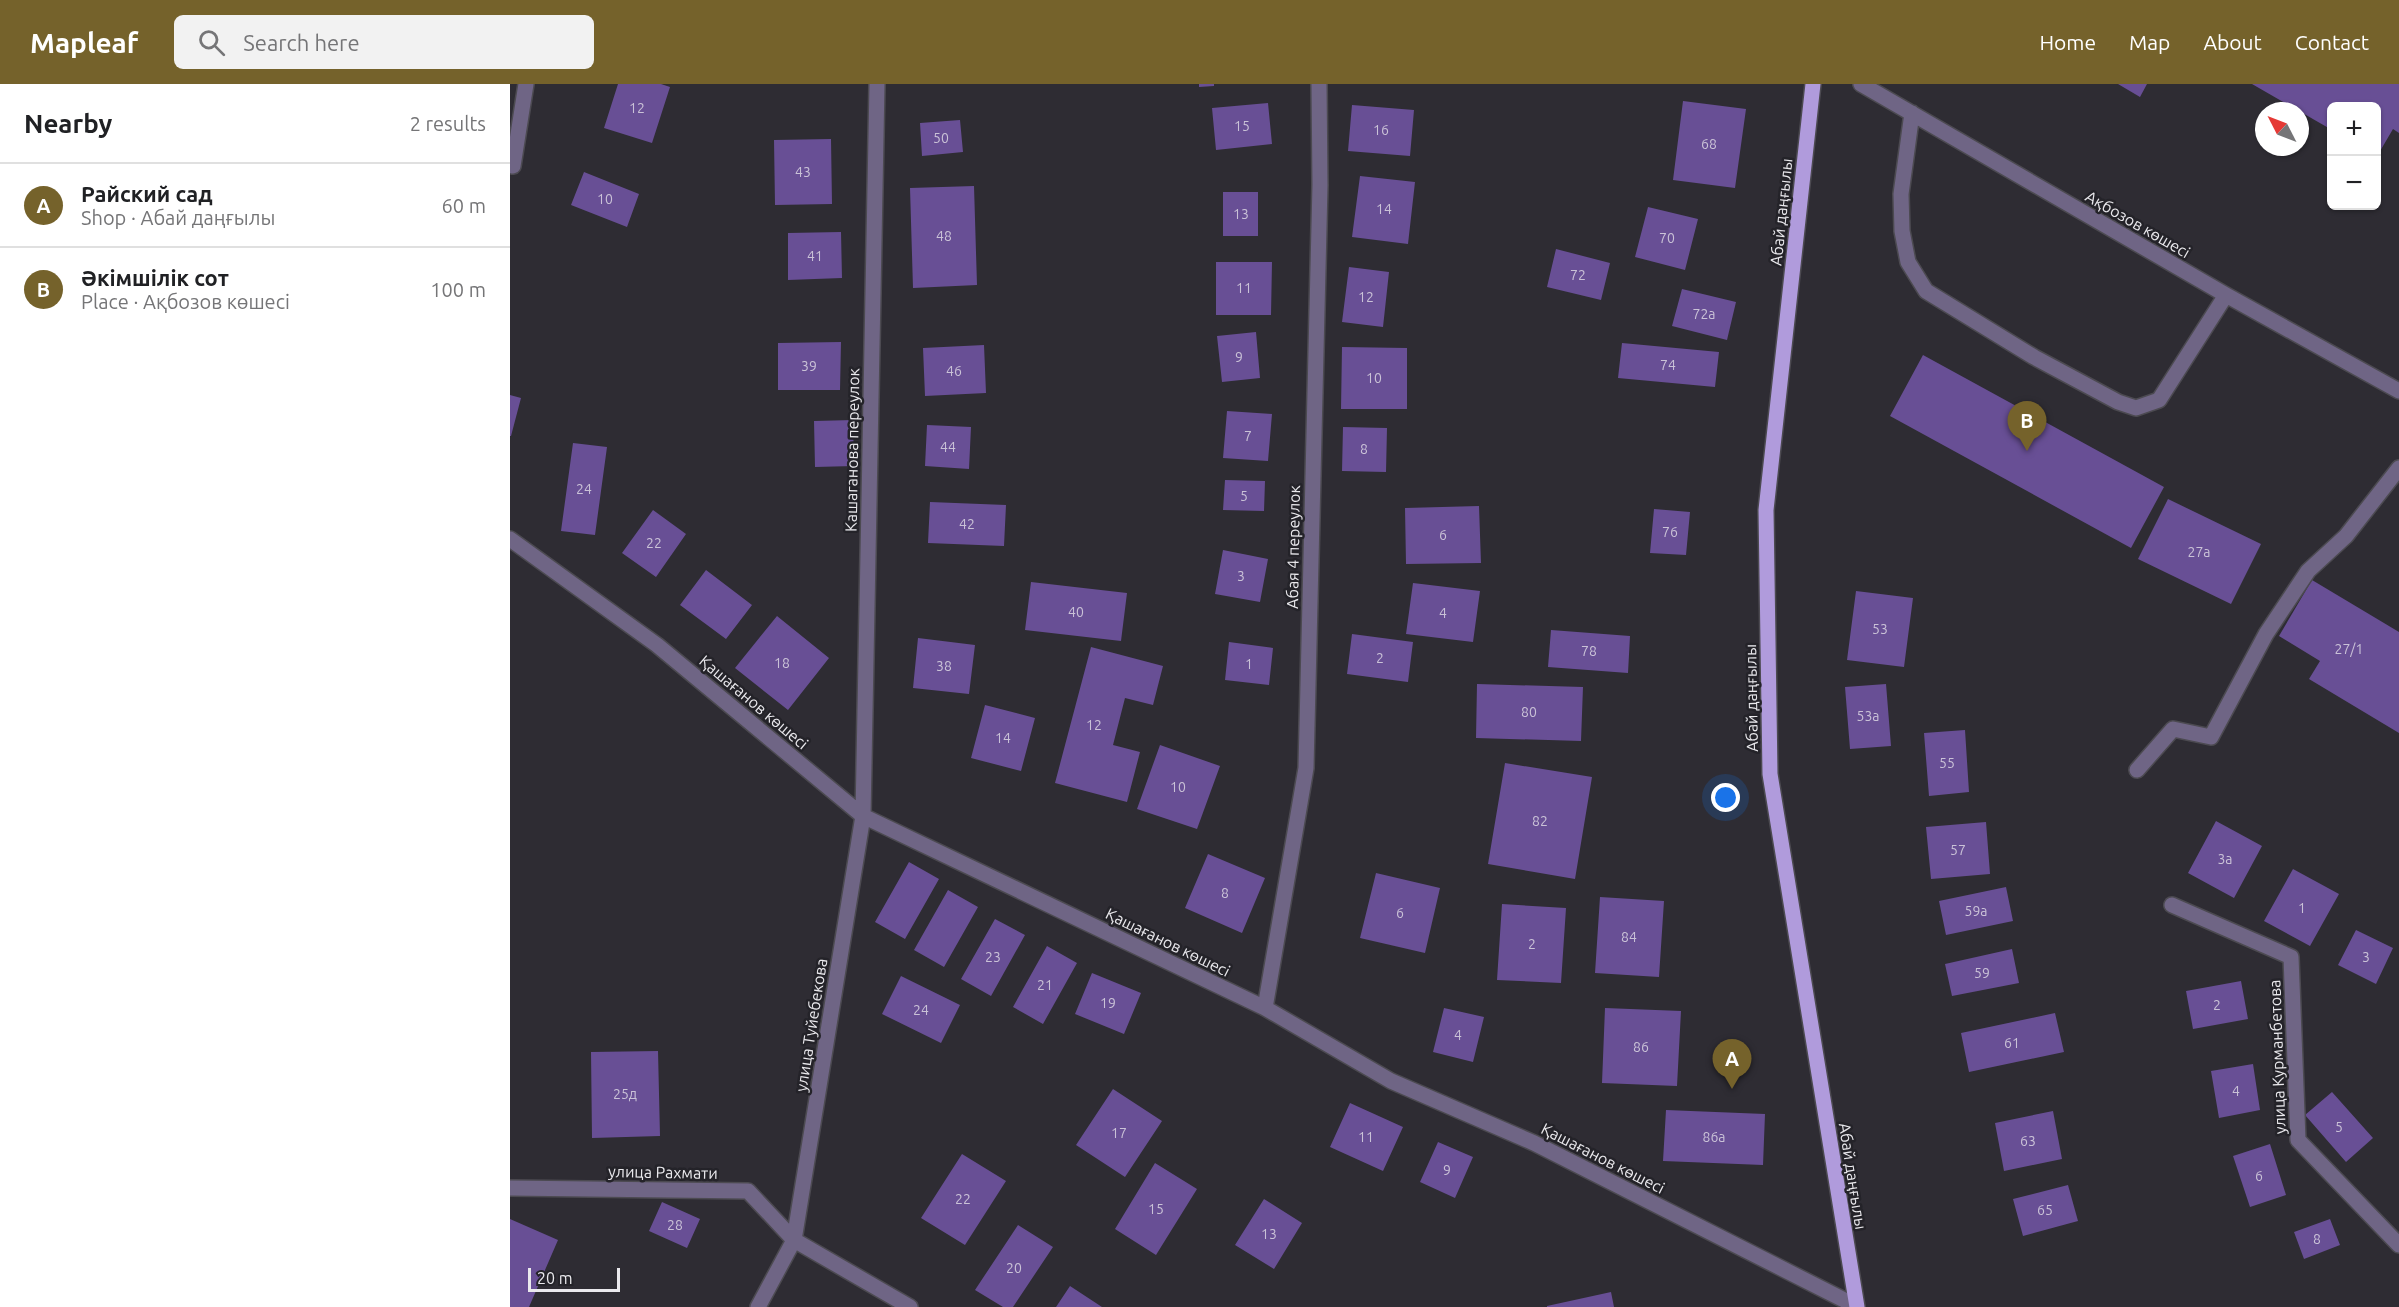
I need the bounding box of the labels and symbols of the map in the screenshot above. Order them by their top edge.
house number: 12 [629,100,645,116]
north arrow [2255,102,2309,156]
house number: 15 [1234,118,1250,134]
house number: 16 [1373,122,1389,138]
house number: 50 [933,130,949,146]
house number: 68 [1701,136,1717,152]
street label: Абай даңғылы [1766,157,1796,267]
house number: 43 [795,164,811,180]
street label: Ақбозов көшесі [2083,187,2193,261]
house number: 10 [597,191,613,207]
house number: 14 [1376,201,1392,217]
house number: 13 [1233,206,1249,222]
house number: 48 [936,228,952,244]
house number: 70 [1659,230,1675,246]
house number: 41 [807,248,823,264]
house number: 72 [1570,267,1586,283]
house number: 11 [1236,280,1252,296]
house number: 12 [1358,289,1374,305]
house number: 72а [1693,306,1716,322]
house number: 9 [1235,349,1243,365]
house number: 74 [1660,357,1676,373]
house number: 39 [801,358,817,374]
house number: 46 [946,363,962,379]
street label: Кашаганова переулок [842,368,862,532]
house number: 10 [1366,370,1382,386]
pin: B [2008,402,2047,451]
house number: 7 [1244,428,1252,444]
house number: 44 [940,439,956,455]
house number: 8 [1360,441,1368,457]
house number: 24 [576,481,592,497]
street label: Абая 4 переулок [1283,485,1303,609]
house number: 5 [1240,488,1248,504]
house number: 42 [959,516,975,532]
house number: 76 [1662,524,1678,540]
house number: 6 [1439,527,1447,543]
house number: 22 [646,535,662,551]
house number: 27а [2188,544,2211,560]
house number: 3 [1237,568,1245,584]
house number: 40 [1068,604,1084,620]
house number: 4 [1439,605,1447,621]
house number: 53 [1872,621,1888,637]
house number: 27/1 [2335,641,2363,657]
house number: 78 [1581,643,1597,659]
street label: Абай даңғылы [1741,644,1761,752]
house number: 2 [1376,650,1384,666]
street label: Қашағанов көшесі [696,651,812,753]
house number: 18 [774,655,790,671]
house number: 1 [1245,656,1253,672]
house number: 38 [936,658,952,674]
house number: 80 [1521,704,1537,720]
house number: 53а [1857,708,1880,724]
house number: 12 [1086,717,1102,733]
house number: 14 [995,730,1011,746]
house number: 55 [1939,755,1955,771]
house number: 10 [1170,779,1186,795]
your location [1711,783,1740,812]
house number: 82 [1532,813,1548,829]
house number: 57 [1950,842,1966,858]
house number: 3а [2217,851,2233,867]
house number: 8 [1221,885,1229,901]
house number: 1 [2298,900,2306,916]
house number: 59а [1965,903,1988,919]
street label: Қашағанов көшесі [1103,904,1233,980]
house number: 6 [1396,905,1404,921]
house number: 84 [1621,929,1637,945]
house number: 2 [1528,936,1536,952]
house number: 23 [985,949,1001,965]
house number: 3 [2362,949,2370,965]
street label: улица Туйебекова [792,957,830,1093]
house number: 59 [1974,965,1990,981]
house number: 21 [1037,977,1053,993]
street label: улица Курманбетова [2265,979,2289,1135]
house number: 19 [1100,995,1116,1011]
house number: 2 [2213,997,2221,1013]
house number: 24 [913,1002,929,1018]
house number: 4 [1454,1027,1462,1043]
house number: 61 [2004,1035,2020,1051]
house number: 86 [1633,1039,1649,1055]
pin: A [1712,1040,1752,1089]
house number: 4 [2232,1083,2240,1099]
house number: 25д [613,1086,637,1102]
street label: Қашағанов көшесі [1538,1119,1668,1197]
house number: 5 [2335,1119,2343,1135]
street label: Абай даңғылы [1836,1121,1870,1231]
house number: 17 [1111,1125,1127,1141]
house number: 11 [1358,1129,1374,1145]
house number: 86а [1703,1129,1726,1145]
house number: 63 [2020,1133,2036,1149]
street label: улица Рахмати [608,1162,718,1182]
house number: 9 [1443,1162,1451,1178]
house number: 6 [2255,1168,2263,1184]
house number: 22 [955,1191,971,1207]
house number: 15 [1148,1201,1164,1217]
house number: 65 [2037,1202,2053,1218]
house number: 28 [667,1217,683,1233]
house number: 13 [1261,1226,1277,1242]
house number: 8 [2313,1231,2321,1247]
house number: 20 [1006,1260,1022,1276]
scale bar [528,1265,620,1292]

